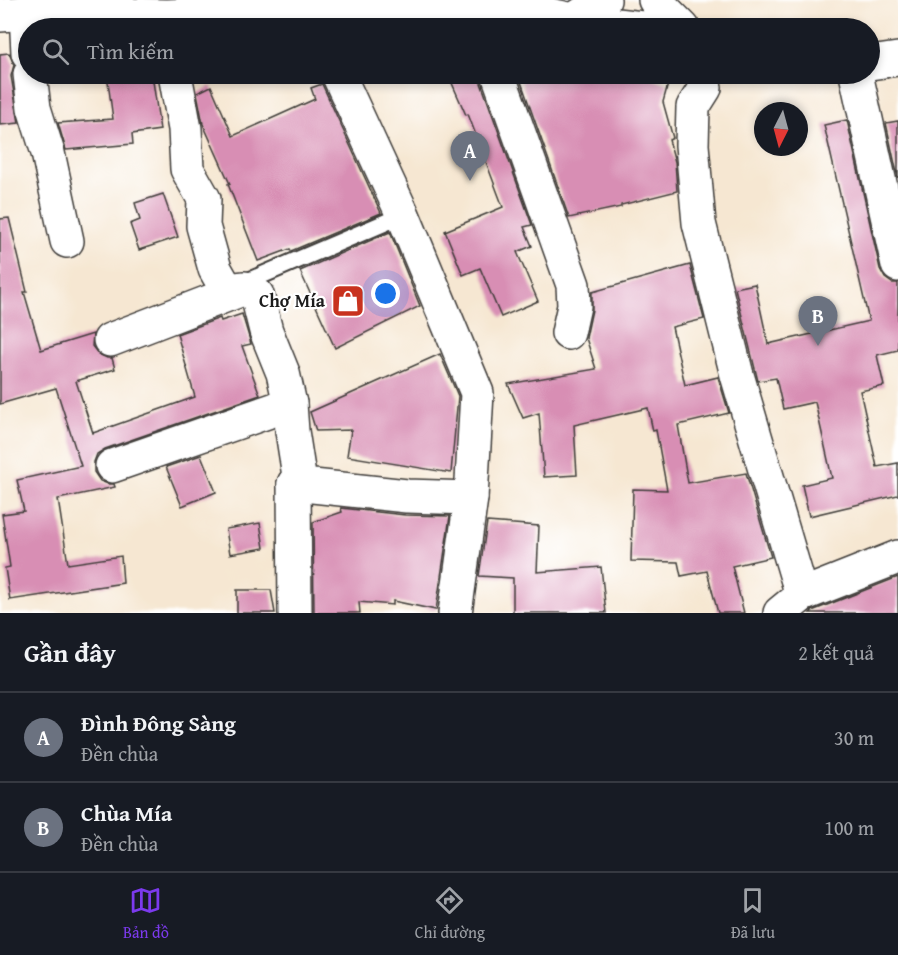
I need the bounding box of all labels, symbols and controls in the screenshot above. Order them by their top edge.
search box [18,18,880,84]
icon: search [39,35,72,68]
text: Tìm kiếm [87,35,174,67]
north arrow [754,102,808,156]
pin: A [450,132,490,181]
your location [371,279,400,308]
shop icon: Chợ Mía [330,283,366,319]
place label: Chợ Mía [259,287,326,314]
pin: B [798,296,838,346]
text: Gần đây [24,633,116,672]
text: 2 kết quả [798,638,874,667]
text: Đình Đông Sàng [81,707,236,739]
text: A [37,723,50,752]
text: 30 m [834,723,874,752]
text: Đền chùa [81,739,158,768]
text: Chùa Mía [81,797,172,829]
text: B [37,813,50,842]
text: 100 m [824,813,874,842]
text: Đền chùa [81,829,158,858]
tab: Bản đồ [123,884,169,944]
tab: Chỉ đường [415,884,485,944]
tab: Đã lưu [731,884,775,944]

